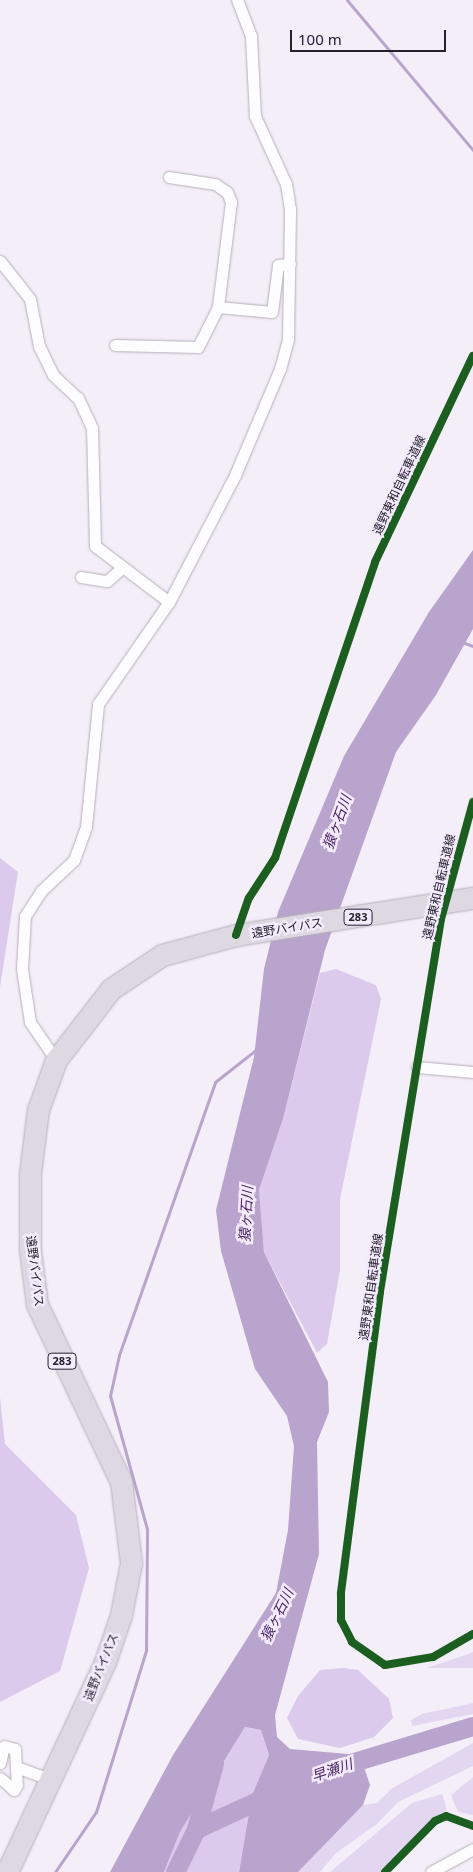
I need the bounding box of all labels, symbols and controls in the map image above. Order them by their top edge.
scale bar [293,20,449,52]
text: 100 m [298,29,342,49]
street label: 遠野東和自転車道線 [370,433,428,537]
water label: 猿ヶ石川 [320,793,354,851]
street label: 遠野東和自転車道線 [420,833,458,941]
road number: 283 [343,909,373,926]
street label: 遠野バイパス [250,915,324,941]
water label: 猿ヶ石川 [236,1186,256,1242]
street label: 遠野東和自転車道線 [356,1233,386,1341]
street label: 遠野バイパス [23,1234,47,1308]
road number: 283 [47,1352,77,1370]
water label: 猿ヶ石川 [257,1586,297,1644]
street label: 遠野バイパス [81,1631,121,1703]
water label: 早瀬川 [309,1755,355,1785]

